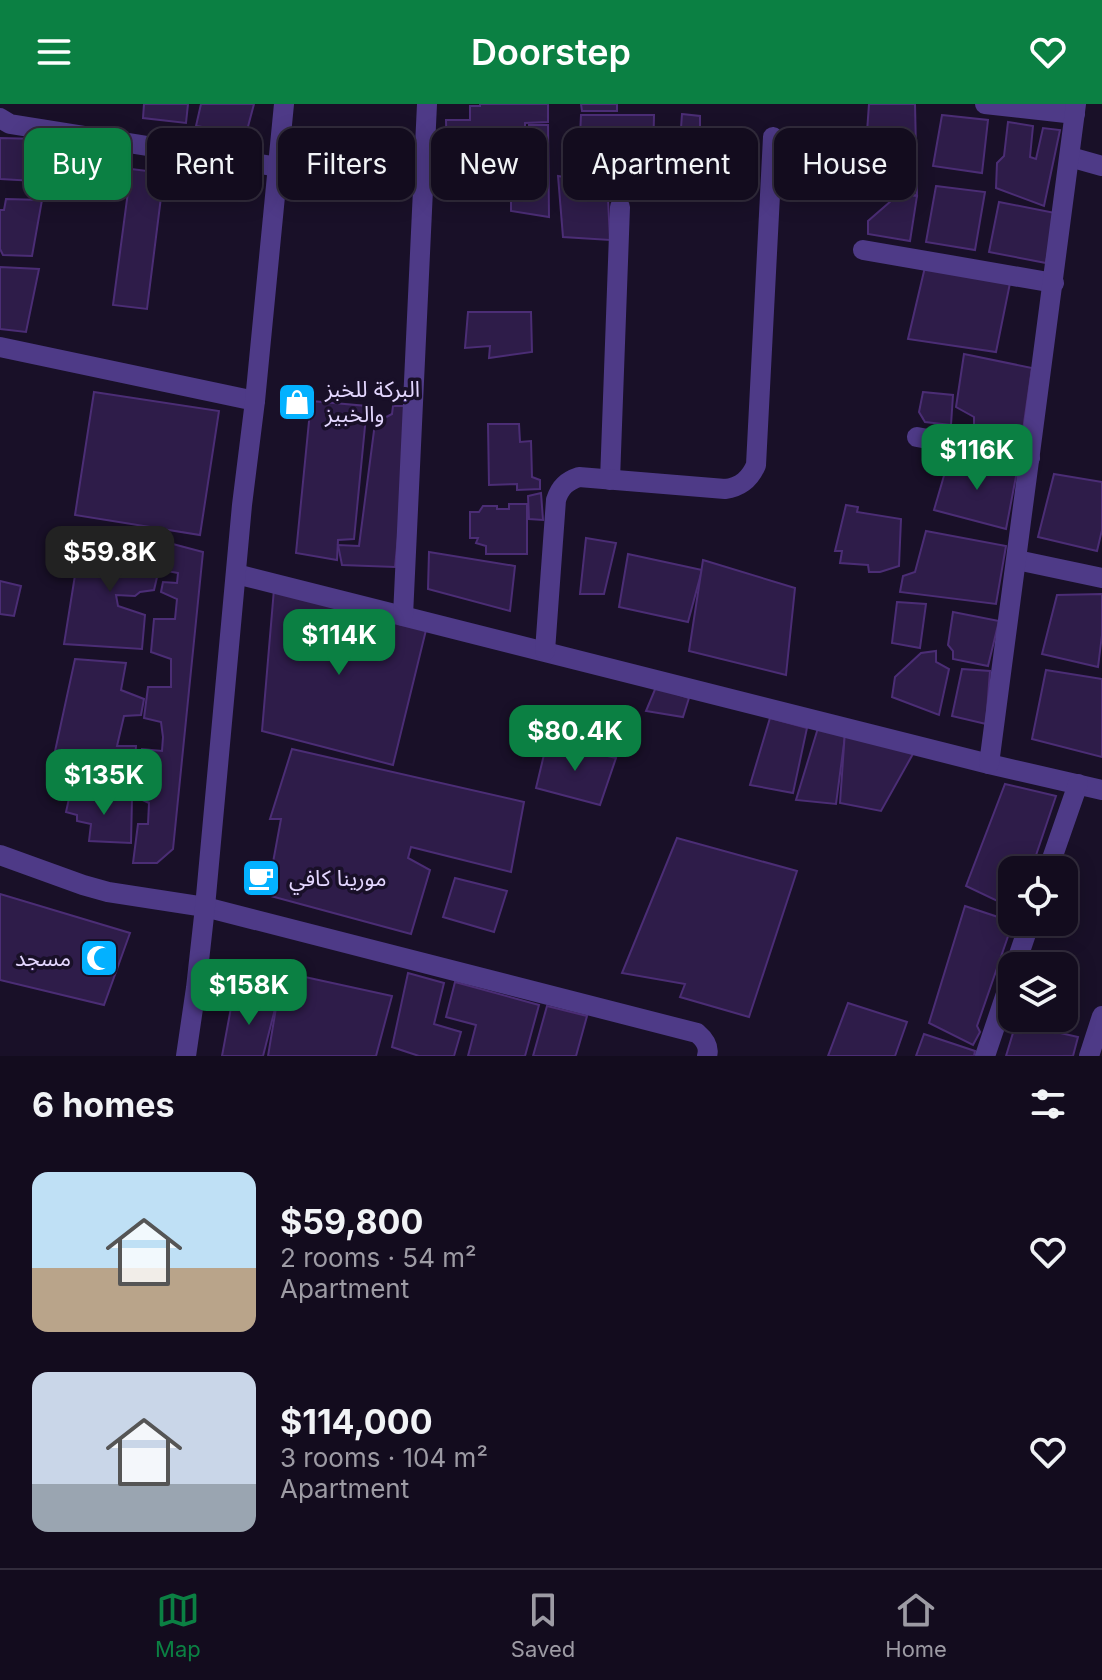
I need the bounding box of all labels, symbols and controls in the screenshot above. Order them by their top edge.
icon: menu [32,30,76,74]
text: Doorstep [471,30,631,74]
icon: heart [1026,30,1070,74]
chip: Buy [24,128,131,200]
chip: Rent [147,128,262,200]
chip: Filters [278,128,415,200]
chip: New [431,128,547,200]
chip: Apartment [563,128,758,200]
chip: House [774,128,916,200]
place label: البركة للخبز والخبيز [324,376,420,427]
shop icon: البركة للخبز والخبيز [276,381,318,423]
pin: $116K [921,424,1033,492]
text: $116K [939,434,1015,465]
pin: $59.8K [45,526,175,594]
text: $59.8K [63,536,157,567]
pin: $114K [283,609,395,677]
text: $114K [301,619,377,650]
pin: $80.4K [510,705,640,773]
text: $80.4K [527,715,623,746]
pin: $135K [48,749,160,817]
text: $135K [64,759,144,790]
map controls [998,856,1078,1032]
button: locate [998,856,1078,936]
cafe icon: مورينا كافي [240,857,282,899]
place label: مورينا كافي [289,865,387,895]
mosque icon: مسجد [78,937,120,979]
place label: مسجد [15,945,71,971]
button: layers [998,952,1078,1032]
pin: $158K [193,959,305,1027]
text: $158K [209,969,289,1000]
icon: filters [1026,1082,1070,1126]
text: 6 homes [32,1084,174,1125]
text: $59,800 [280,1201,423,1242]
icon: home [96,1204,192,1300]
icon: heart [1026,1230,1070,1274]
text: 2 rooms · 54 m² [280,1242,477,1273]
text: Apartment [280,1273,409,1304]
text: $114,000 [280,1401,433,1442]
icon: home [96,1404,192,1500]
icon: heart [1026,1430,1070,1474]
text: 3 rooms · 104 m² [280,1442,488,1473]
text: Apartment [280,1473,409,1504]
tab: Map [155,1588,201,1662]
tab: Saved [511,1588,575,1662]
tab: Home [885,1588,947,1662]

